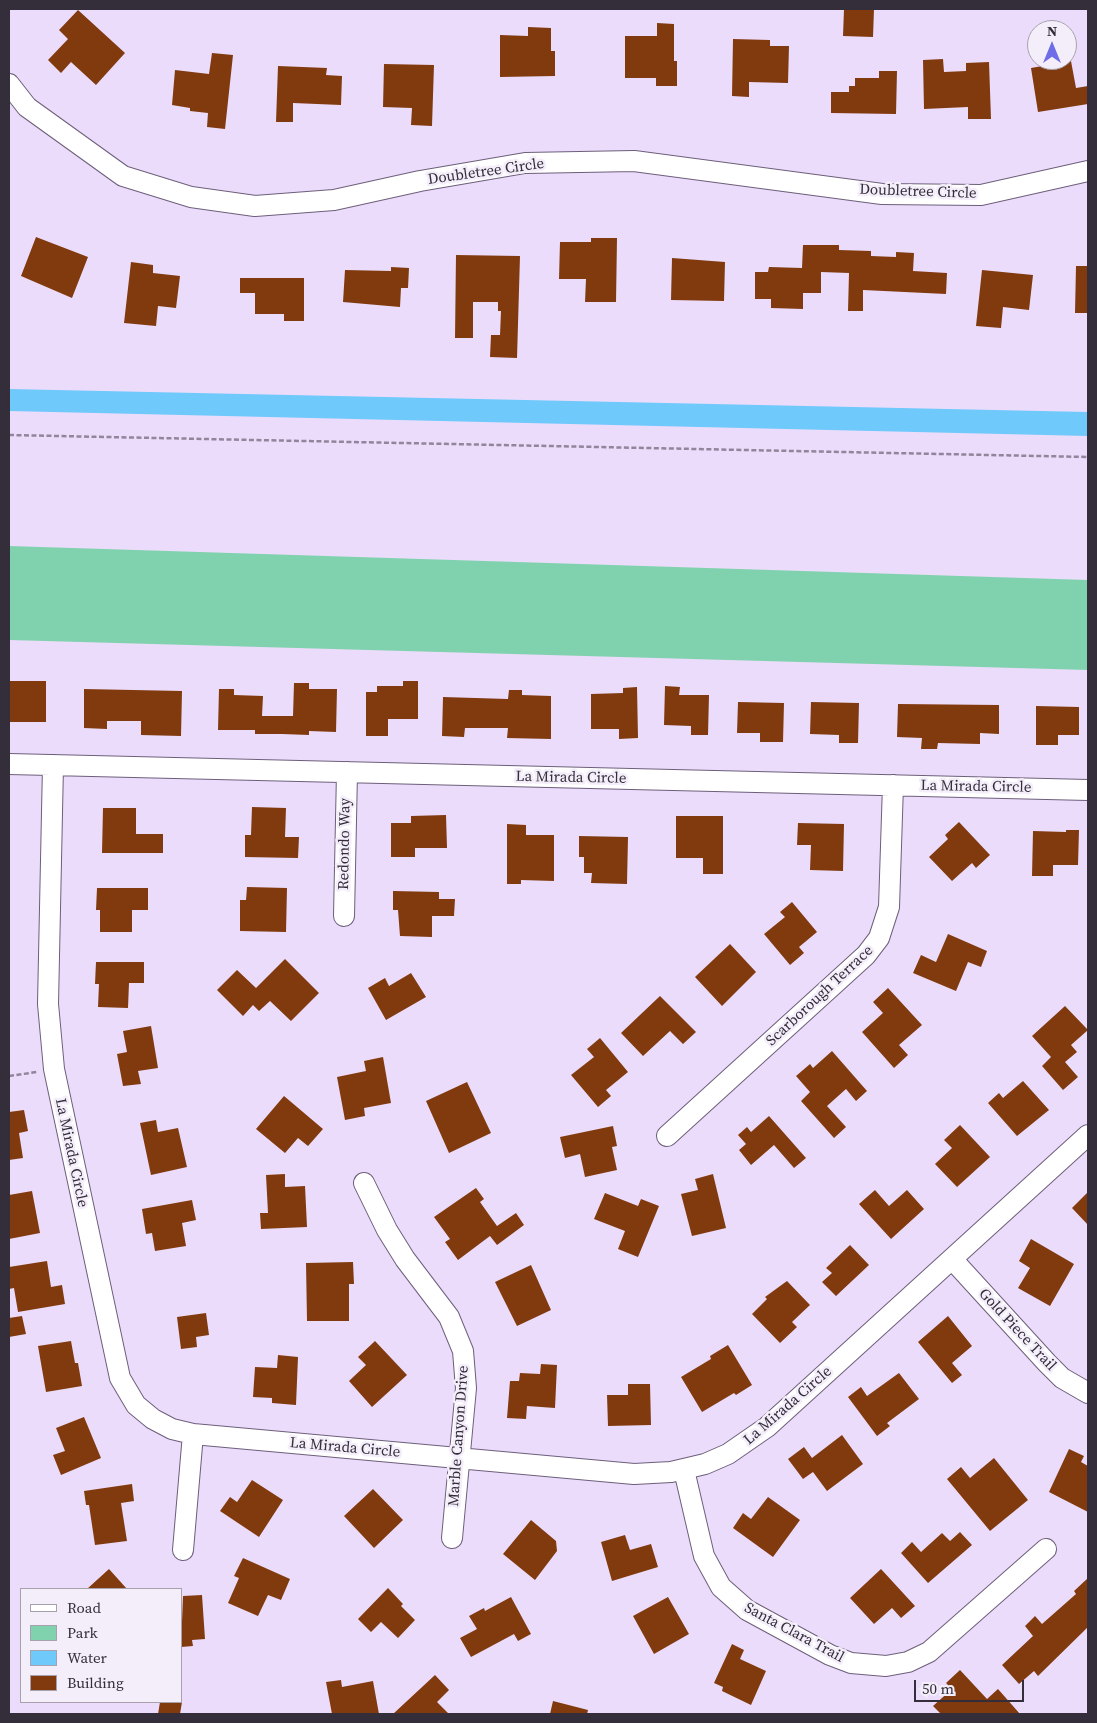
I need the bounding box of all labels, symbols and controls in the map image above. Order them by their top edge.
north arrow [1027,20,1077,70]
text: N [1047,21,1057,41]
street label: Doubletree Circle [427,155,545,189]
street label: Doubletree Circle [859,181,977,203]
street label: La Mirada Circle [515,768,627,788]
street label: La Mirada Circle [920,777,1032,797]
street label: Redondo Way [335,798,355,890]
street label: Scarborough Terrace [763,942,877,1050]
street label: La Mirada Circle [51,1097,91,1209]
street label: Gold Piece Trail [974,1285,1060,1375]
street label: La Mirada Circle [740,1363,836,1449]
street label: Marble Canyon Drive [445,1365,473,1507]
street label: La Mirada Circle [289,1434,401,1462]
legend [20,1588,182,1703]
text: Road [67,1597,101,1618]
street label: Santa Clara Trail [741,1599,847,1667]
text: Park [67,1622,98,1643]
text: Water [67,1647,107,1668]
scale bar [917,1670,1027,1702]
text: Building [67,1672,124,1693]
text: 50 m [922,1678,954,1699]

